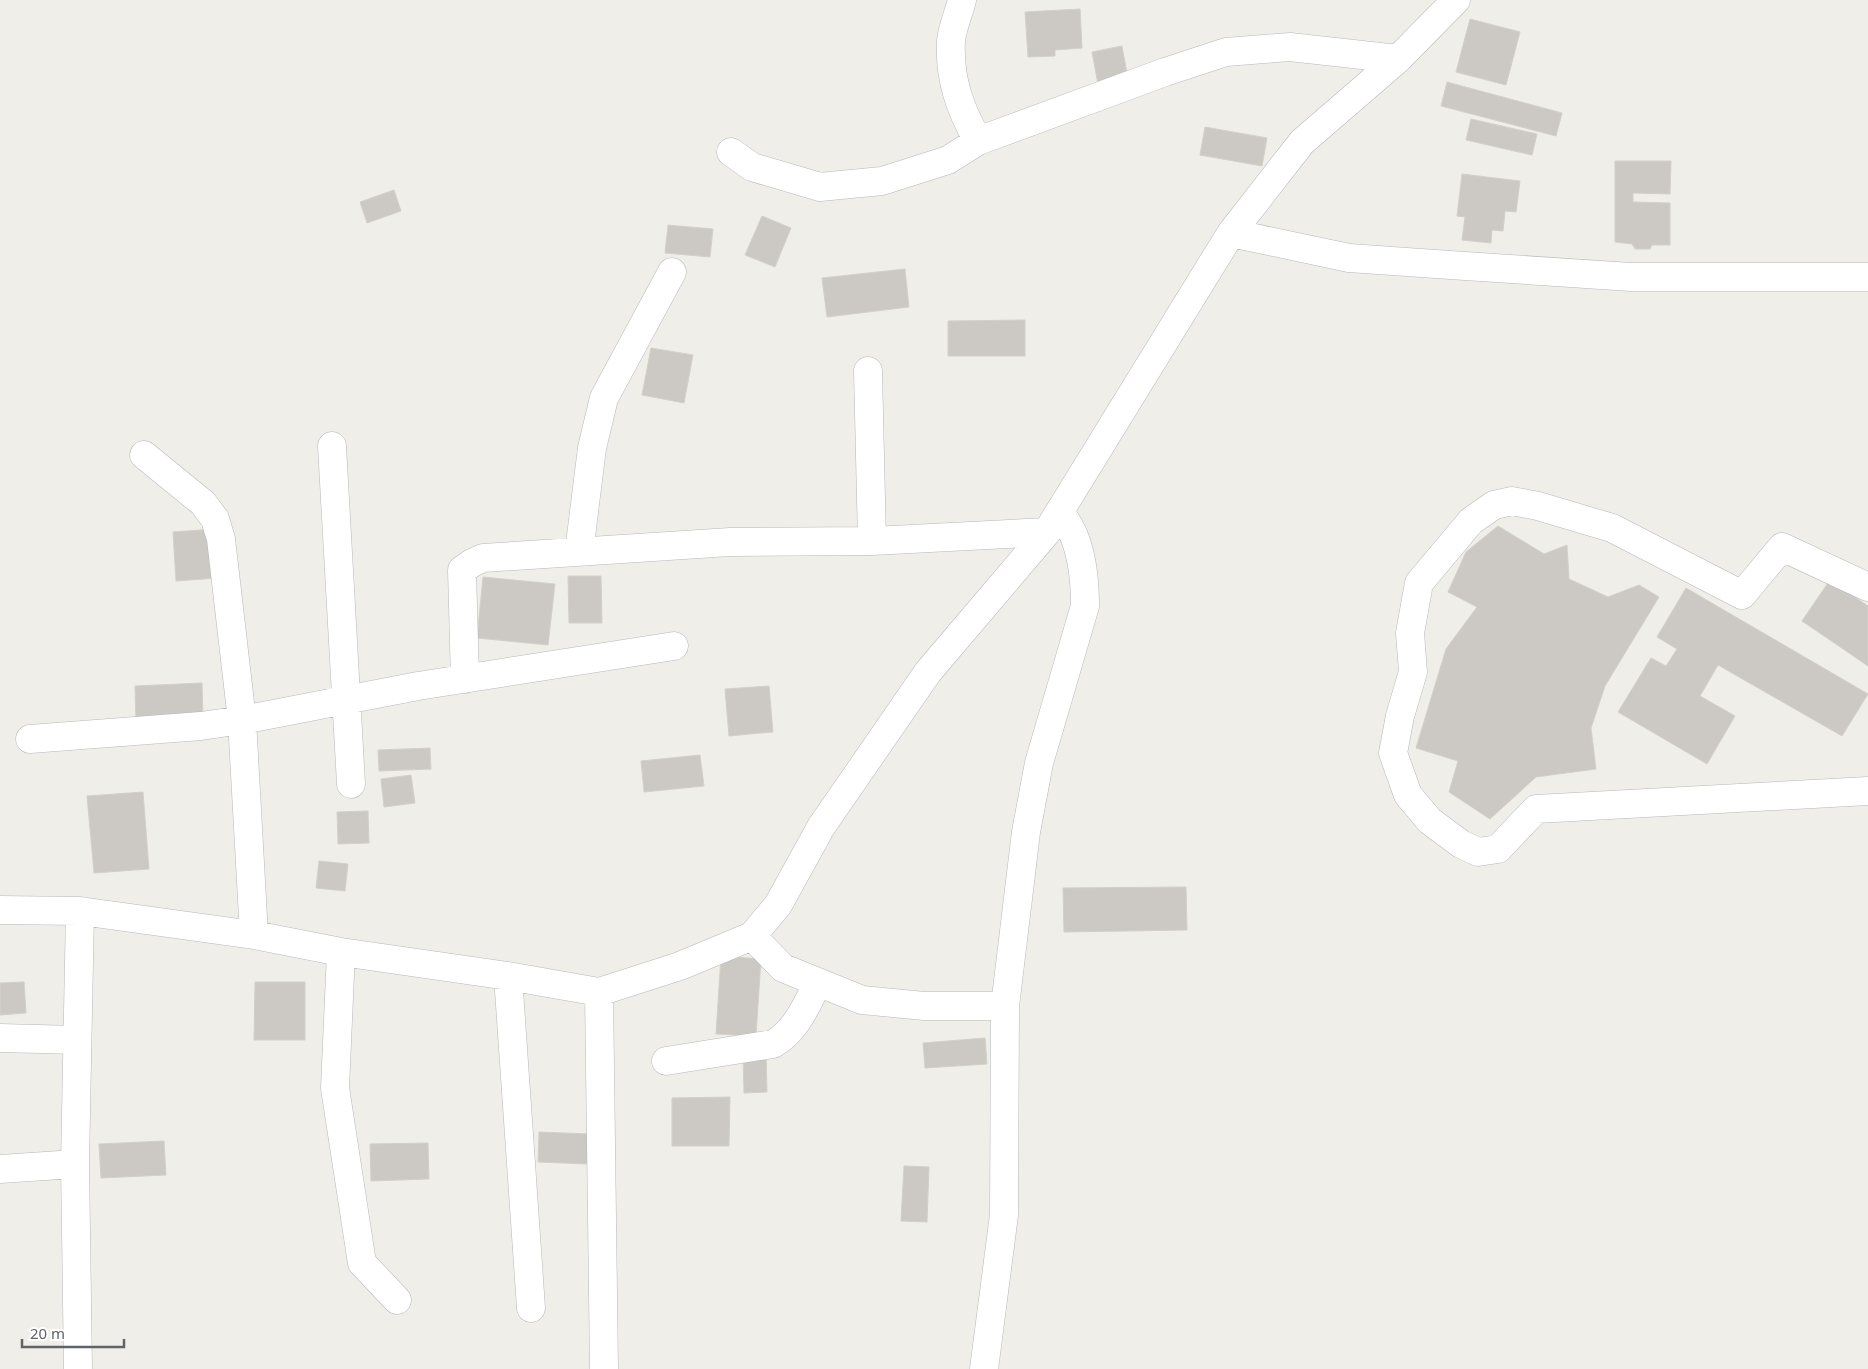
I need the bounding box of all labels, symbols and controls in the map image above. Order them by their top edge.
scale bar [22,1316,125,1348]
text: 20 m [30,1323,65,1343]

